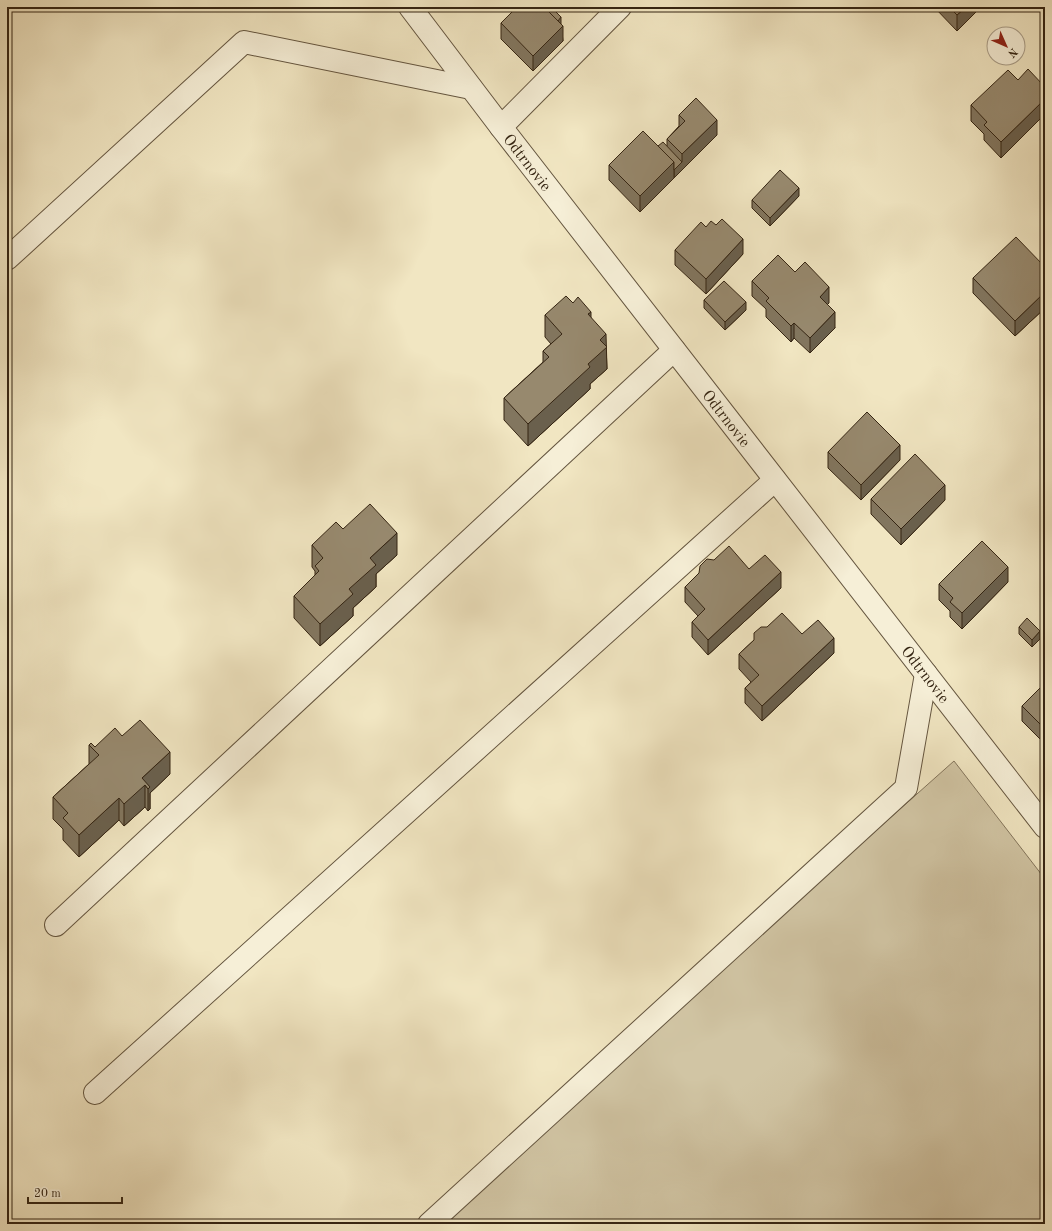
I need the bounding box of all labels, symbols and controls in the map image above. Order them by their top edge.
north arrow [986,26,1026,66]
text: N [1005,45,1019,59]
street label: Odtrnovie [499,132,554,195]
street label: Odtrnovie [698,388,753,451]
street label: Odtrnovie [897,644,952,707]
scale bar [28,1179,122,1205]
text: 20 m [34,1188,61,1200]

